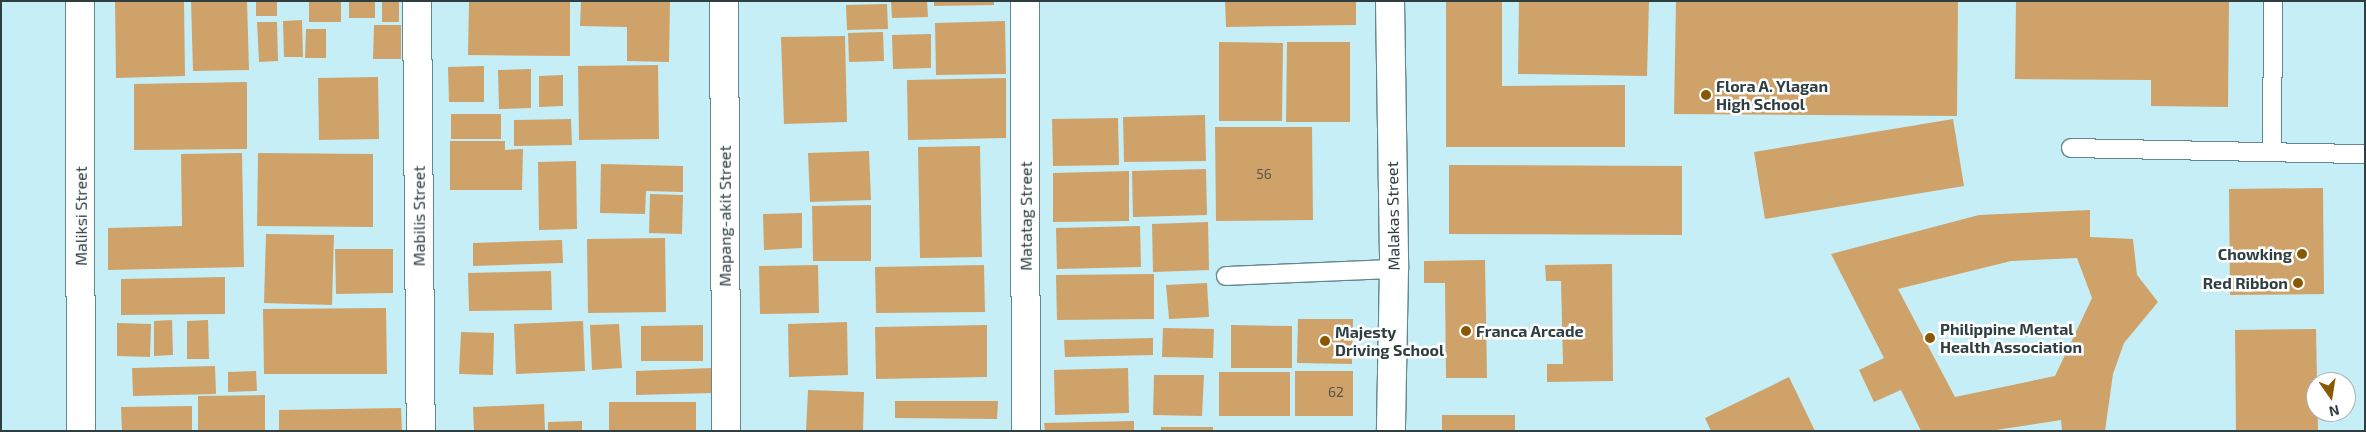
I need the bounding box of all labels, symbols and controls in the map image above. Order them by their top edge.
place label: Flora A. Ylagan High School [1716,76,1829,114]
marker: Flora A. Ylagan High School [1700,89,1712,101]
street label: Mapang-akit Street [715,145,735,287]
street label: Matatag Street [1016,161,1036,271]
street label: Malakas Street [1382,161,1404,271]
street label: Maliksi Street [71,166,91,266]
street label: Mabilis Street [409,166,429,266]
house number: 56 [1256,166,1272,182]
place label: Chowking [2218,244,2292,264]
marker: Chowking [2296,248,2308,260]
place label: Red Ribbon [2203,273,2288,293]
marker: Red Ribbon [2292,277,2304,289]
place label: Philippine Mental Health Association [1940,319,2082,357]
place label: Franca Arcade [1476,321,1584,341]
place label: Majesty Driving School [1335,322,1444,360]
marker: Franca Arcade [1460,325,1472,337]
marker: Philippine Mental Health Association [1924,332,1936,344]
marker: Majesty Driving School [1319,335,1331,347]
north arrow [2306,372,2356,422]
house number: 62 [1328,384,1344,400]
text: N [2327,402,2341,421]

